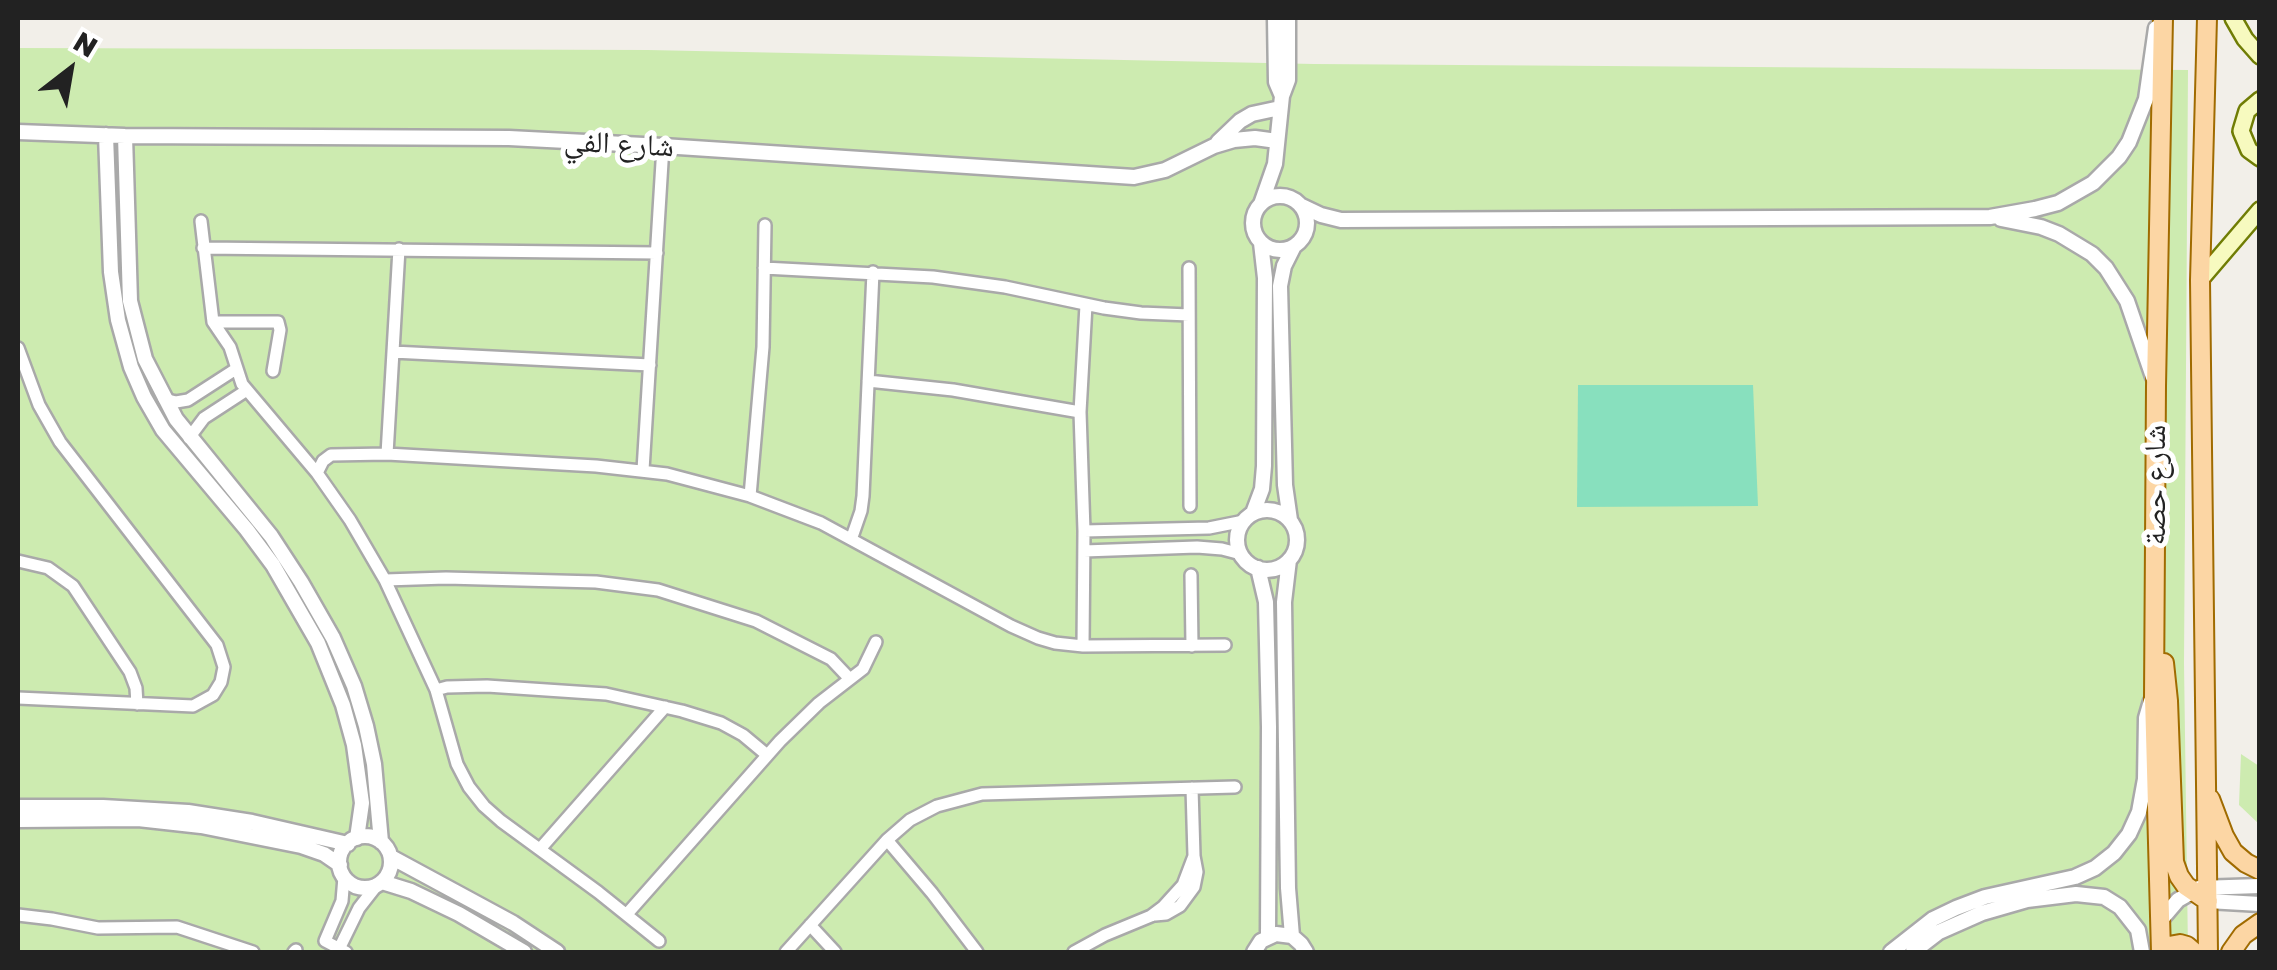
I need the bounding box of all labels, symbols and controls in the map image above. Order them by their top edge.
north arrow [20,20,120,120]
text: N [68,24,103,63]
street label: شارع الفي [563,123,675,165]
street label: شارع حصة [2137,425,2173,545]

